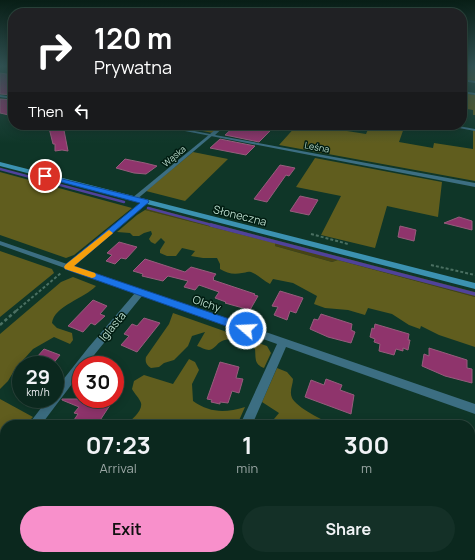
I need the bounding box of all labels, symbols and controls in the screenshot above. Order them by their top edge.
text: 120 m [94,19,172,57]
icon: right [28,24,80,76]
text: Prywatna [94,55,172,79]
icon: left [71,100,93,122]
text: Then [28,101,63,122]
street label: Leśna [304,138,330,156]
street label: Wąska [159,142,189,170]
pin [28,159,62,193]
icon: arrive [34,165,56,187]
street label: Słoneczna [212,201,268,229]
street label: Olchy [191,291,223,315]
street label: Iglasta [95,308,129,344]
position arrow [225,308,267,350]
speed limit sign: 30 [72,356,124,408]
text: 29 [26,363,50,390]
text: km/h [26,385,50,399]
text: 07:23 [86,428,151,461]
text: 1 [242,428,253,461]
text: 300 [344,428,389,461]
text: Arrival [100,459,137,477]
text: min [236,459,258,477]
text: m [361,459,372,477]
button: Exit [20,506,234,552]
button: Share [242,506,455,552]

